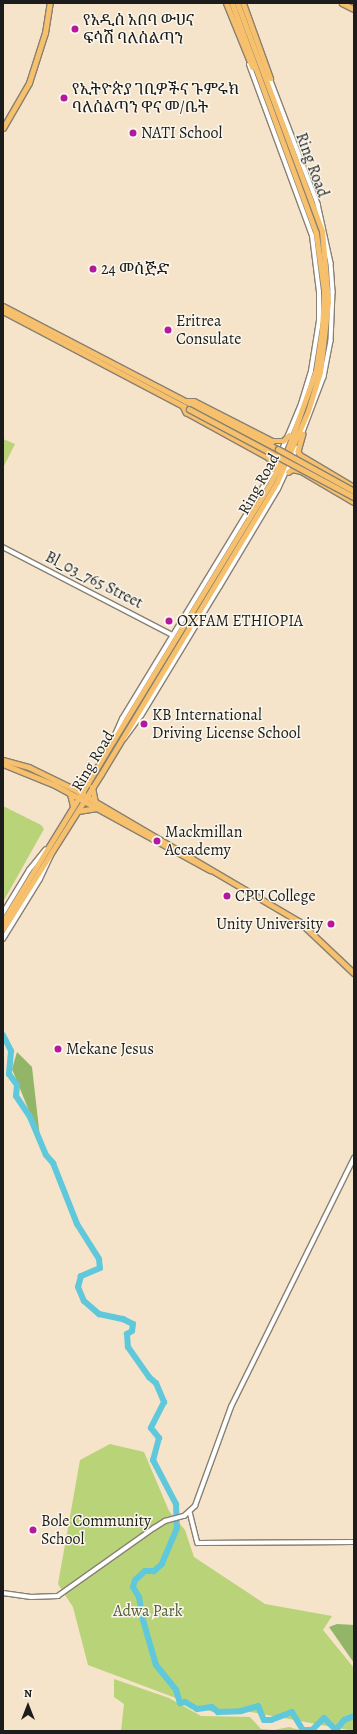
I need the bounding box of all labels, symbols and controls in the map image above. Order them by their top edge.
place label: የአዲስ አበባ ውሀና ፍሳሽ ባለስልጣን [83,10,194,48]
marker: የአዲስ አበባ ውሀና ፍሳሽ ባለስልጣን [70,24,80,34]
place label: የኢትዮጵያ ገቢዎችና ጉምሩክ ባለስልጣን ዋና መ/ቤት [72,79,239,117]
marker: የኢትዮጵያ ገቢዎችና ጉምሩክ ባለስልጣን ዋና መ/ቤት [59,93,69,103]
place label: NATI School [141,123,222,143]
marker: NATI School [128,128,138,138]
street label: Ring Road [291,130,333,200]
place label: 24 መስጅድ [101,259,169,279]
marker: 24 መስጅድ [88,264,98,274]
place label: Eritrea Consulate [176,311,241,349]
marker: Eritrea Consulate [163,325,173,335]
street label: Ring Road [234,450,284,518]
street label: Bl_03_765 Street [42,547,146,613]
place label: OXFAM ETHIOPIA [177,611,303,631]
marker: OXFAM ETHIOPIA [164,616,174,626]
place label: KB International Driving License School [152,705,301,743]
marker: KB International Driving License School [139,719,149,729]
street label: Ring Road [67,727,119,795]
place label: Mackmillan Accademy [165,822,242,860]
marker: Mackmillan Accademy [152,836,162,846]
place label: CPU College [235,886,316,906]
marker: CPU College [222,891,232,901]
place label: Unity University [216,914,323,934]
marker: Unity University [326,919,336,929]
place label: Mekane Jesus [66,1039,154,1059]
marker: Mekane Jesus [53,1044,63,1054]
place label: Bole Community School [41,1511,151,1549]
marker: Bole Community School [28,1525,38,1535]
park label: Adwa Park [113,1601,183,1621]
north arrow [8,1686,48,1726]
text: N [24,1686,32,1701]

